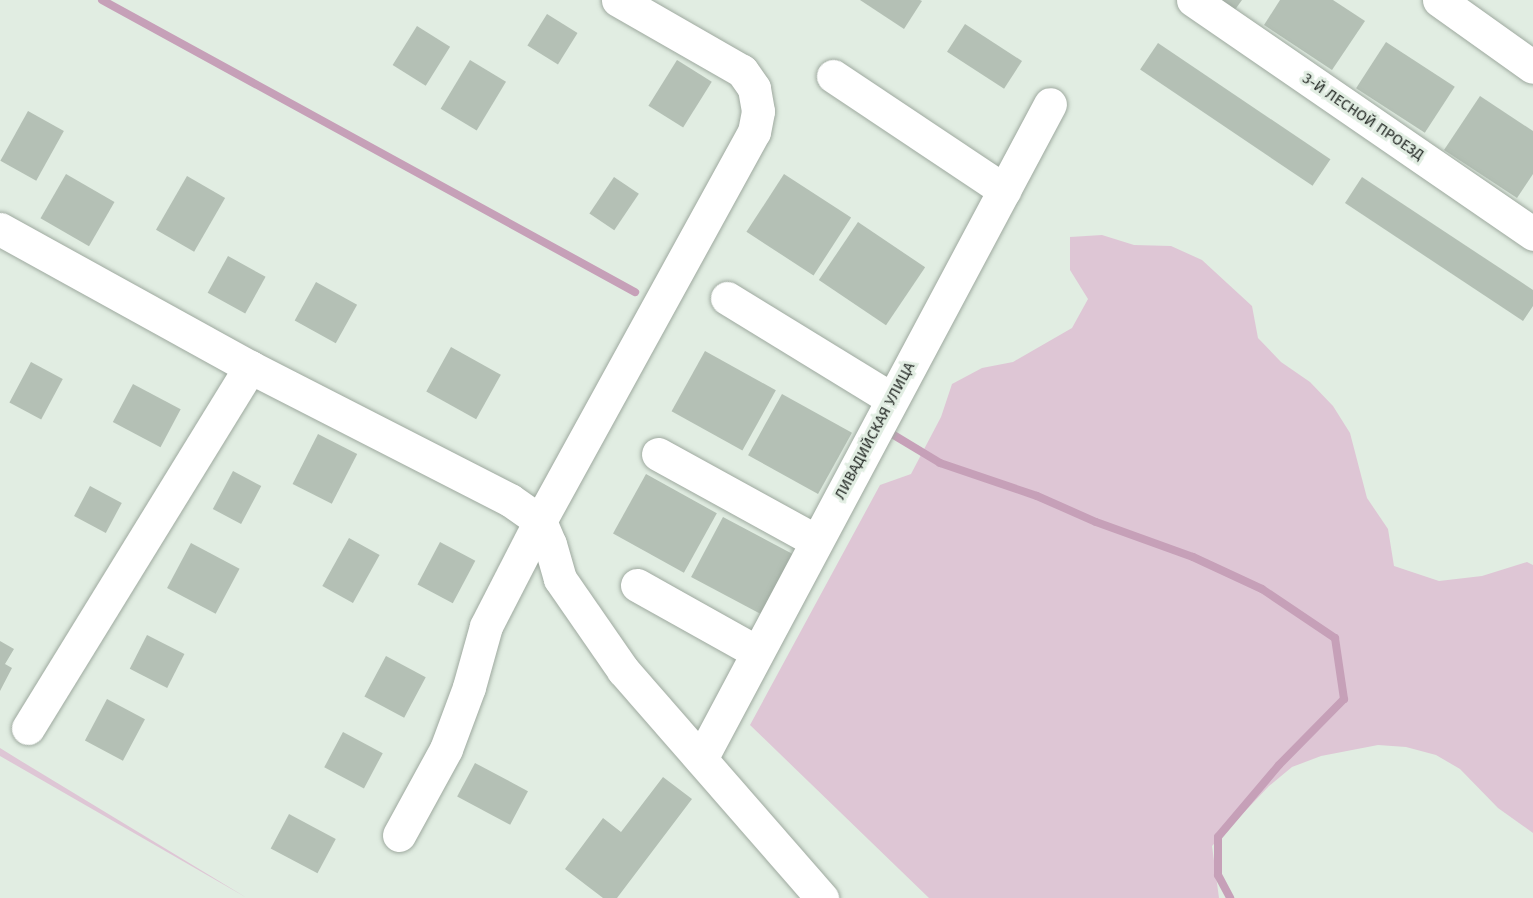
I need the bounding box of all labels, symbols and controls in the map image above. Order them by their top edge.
street label: 3-Й ЛЕСНОЙ ПРОЕЗД [1299,70,1427,164]
street label: ЛИВАДИЙСКАЯ УЛИЦА [831,359,919,503]

